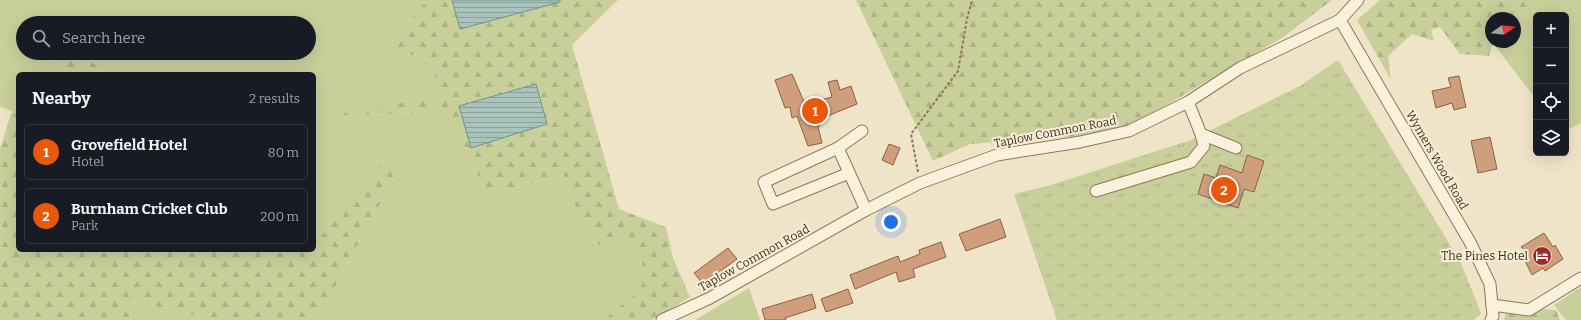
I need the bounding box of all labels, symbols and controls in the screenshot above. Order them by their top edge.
north arrow [1485,12,1521,48]
map controls [1533,12,1569,156]
button: + [1533,12,1569,48]
search box [16,16,316,60]
icon: search [30,27,52,49]
text: Search here [62,29,145,47]
button: − [1533,48,1569,84]
button: locate [1533,84,1569,120]
text: Nearby [32,88,91,109]
text: 2 results [249,91,300,106]
pin: 1 [802,96,828,126]
street label: Wymers Wood Road [1403,108,1471,212]
street label: Taplow Common Road [993,113,1117,151]
button: layers [1533,120,1569,156]
text: Grovefield Hotel [71,136,187,154]
text: 1 [43,145,49,160]
text: 80 m [268,145,299,160]
text: Hotel [71,154,104,169]
pin: 2 [1211,175,1237,205]
text: Burnham Cricket Club [71,200,228,218]
text: 2 [42,209,50,224]
text: 200 m [260,209,299,224]
your location [881,212,901,232]
text: Park [71,218,98,233]
street label: Taplow Common Road [696,222,812,294]
hotel icon: The Pines Hotel [1531,245,1553,267]
place label: The Pines Hotel [1441,249,1529,263]

